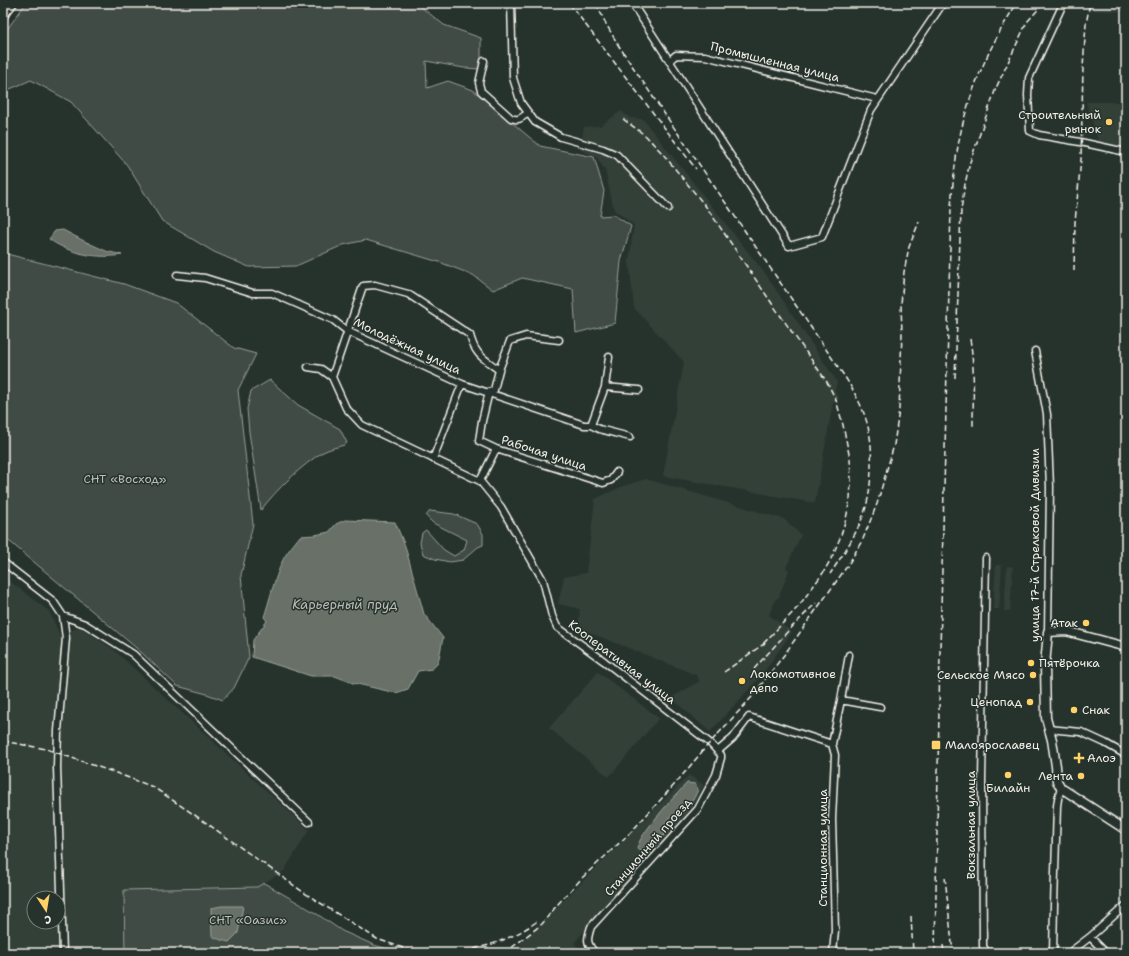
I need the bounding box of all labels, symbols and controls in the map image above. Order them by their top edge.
street label: Промышленная улица [709,38,842,86]
place label: Строительный рынок [1018,107,1102,137]
marker: Строительный рынок [1104,117,1114,127]
street label: Молодёжная улица [351,314,464,378]
street label: Рабочая улица [499,432,589,475]
street label: улица 17-й Стрелковой Дивизии [1027,448,1043,642]
park label: СНТ «Восход» [84,471,167,487]
water label: Карьерный пруд [292,596,398,613]
place label: Атак [1050,615,1079,631]
street label: Кооперативная улица [565,616,679,708]
marker: Атак [1081,618,1091,628]
place label: Пятёрочка [1039,655,1100,671]
marker: Пятёрочка [1026,658,1036,668]
place label: Локомотивное депо [750,666,836,696]
place label: Сельское Мясо [937,667,1025,683]
marker: Сельское Мясо [1028,670,1038,680]
marker: Локомотивное депо [737,676,747,686]
place label: Ценопад [970,694,1022,710]
marker: Ценопад [1025,697,1035,707]
place label: Снак [1082,702,1111,718]
marker: Снак [1069,705,1079,715]
place label: Малоярославец [945,737,1040,753]
marker: Малоярославец [930,739,942,751]
place label: Алоэ [1087,750,1116,766]
marker: Алоэ [1074,753,1084,763]
place label: Лента [1038,768,1074,784]
street label: Вокзальная улица [963,770,979,879]
marker: Билайн [1003,770,1013,780]
marker: Лента [1076,771,1086,781]
place label: Билайн [986,780,1030,796]
street label: Станционная улица [815,789,831,907]
street label: Станционный проезд [601,794,695,899]
north arrow [26,890,66,930]
text: С [43,911,53,927]
park label: СНТ «Оазис» [209,912,287,928]

